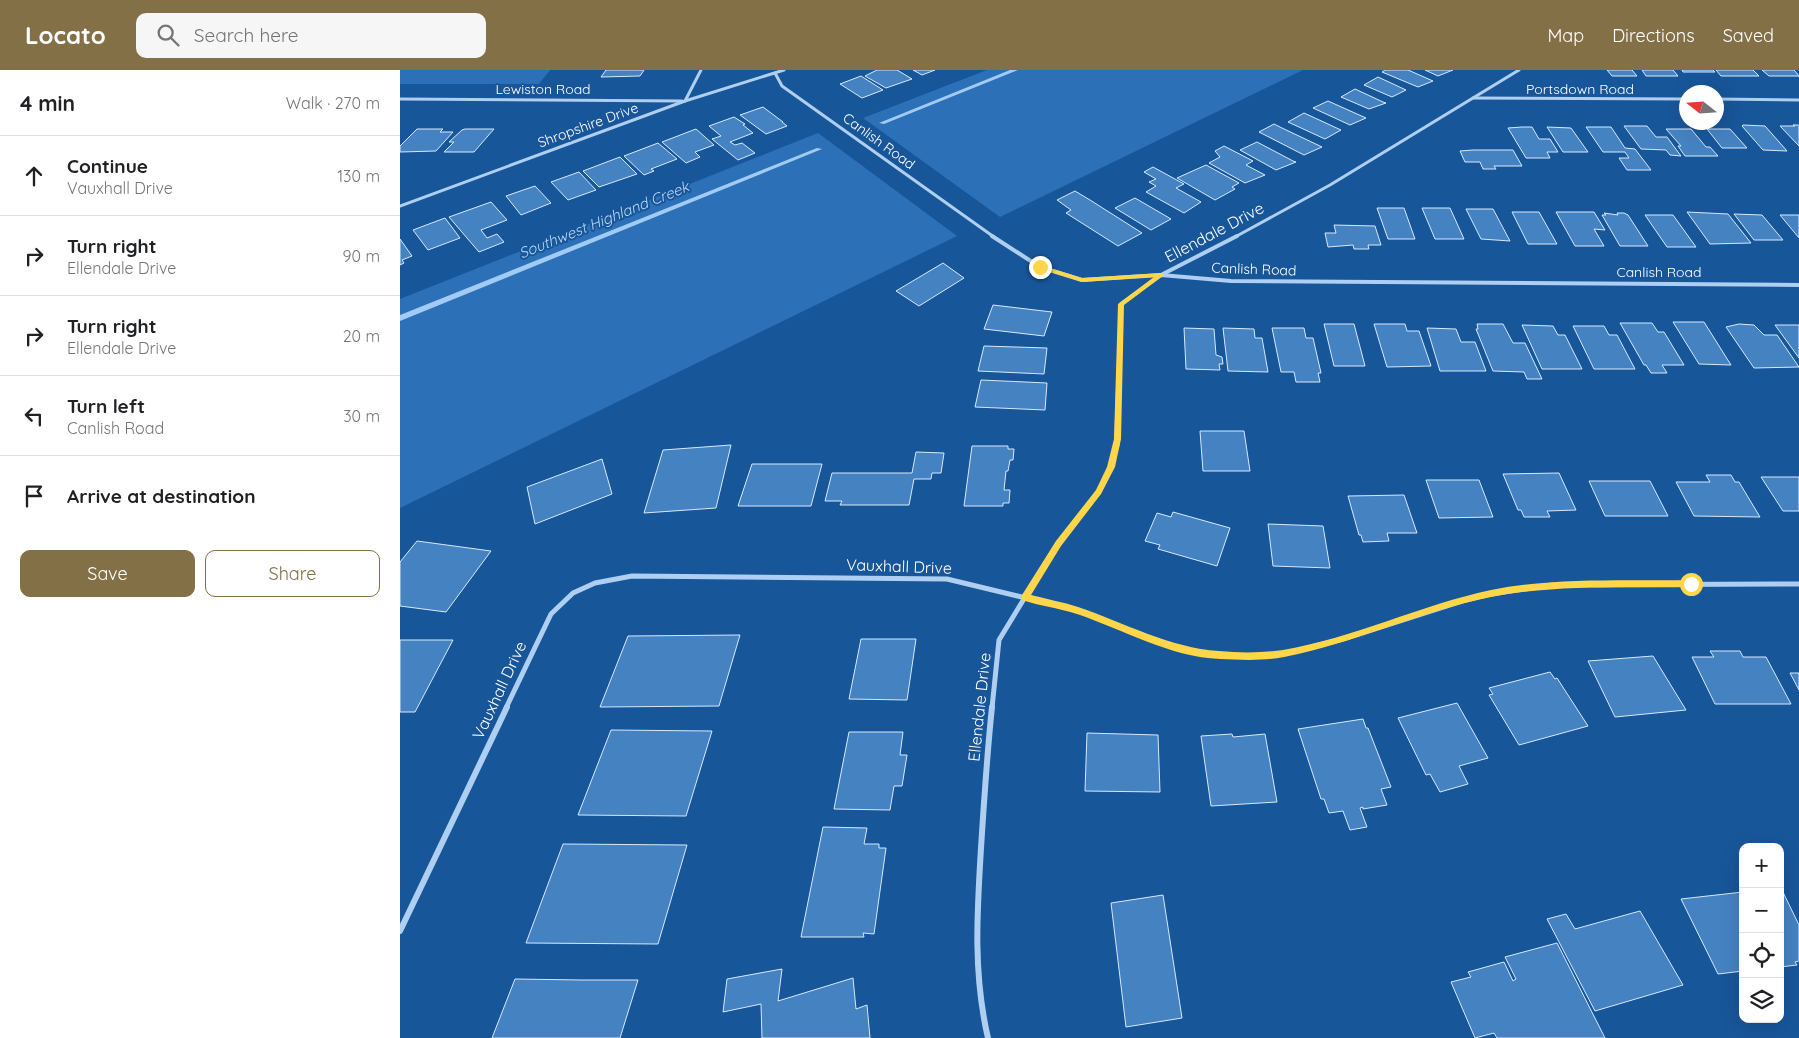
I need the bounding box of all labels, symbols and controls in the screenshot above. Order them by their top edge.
search box [136,13,486,58]
text: Locato [25,20,106,50]
icon: search [154,21,182,49]
text: Search here [194,23,299,47]
text: Map [1547,24,1584,47]
text: Directions [1612,24,1695,47]
text: Saved [1723,24,1774,47]
street label: Lewiston Road [495,80,591,98]
street label: Portsdown Road [1526,80,1634,98]
north arrow [1679,85,1724,130]
text: 4 min [20,90,75,116]
text: Walk · 270 m [286,93,380,113]
street label: Shropshire Drive [535,98,641,152]
street label: Canlish Road [839,109,919,173]
text: Continue [67,154,148,178]
icon: ahead [20,162,48,190]
text: 130 m [337,166,380,186]
water label: Southwest Highland Creek [516,176,694,262]
text: Vauxhall Drive [67,178,173,198]
street label: Ellendale Drive [1161,197,1267,267]
text: Turn right [67,234,156,258]
icon: right [20,242,48,270]
text: 90 m [343,246,380,266]
route end [1029,256,1052,279]
text: Ellendale Drive [67,258,176,278]
street label: Canlish Road [1211,259,1297,279]
street label: Canlish Road [1616,263,1702,281]
text: Turn right [67,314,156,338]
icon: right [20,322,48,350]
text: 20 m [343,326,380,346]
text: Ellendale Drive [67,338,176,358]
text: Turn left [67,394,145,418]
icon: left [20,402,48,430]
text: 30 m [343,406,380,426]
text: Canlish Road [67,418,164,438]
icon: arrive [20,482,48,510]
text: Arrive at destination [67,484,256,508]
button: Save [20,550,195,597]
button: Share [205,550,380,597]
street label: Vauxhall Drive [846,554,952,578]
route start [1680,573,1703,596]
street label: Vauxhall Drive [468,638,530,742]
street label: Ellendale Drive [963,652,995,762]
map controls [1739,843,1784,1023]
button: + [1739,843,1784,888]
button: − [1739,888,1784,933]
button: locate [1739,933,1784,978]
button: layers [1739,978,1784,1023]

